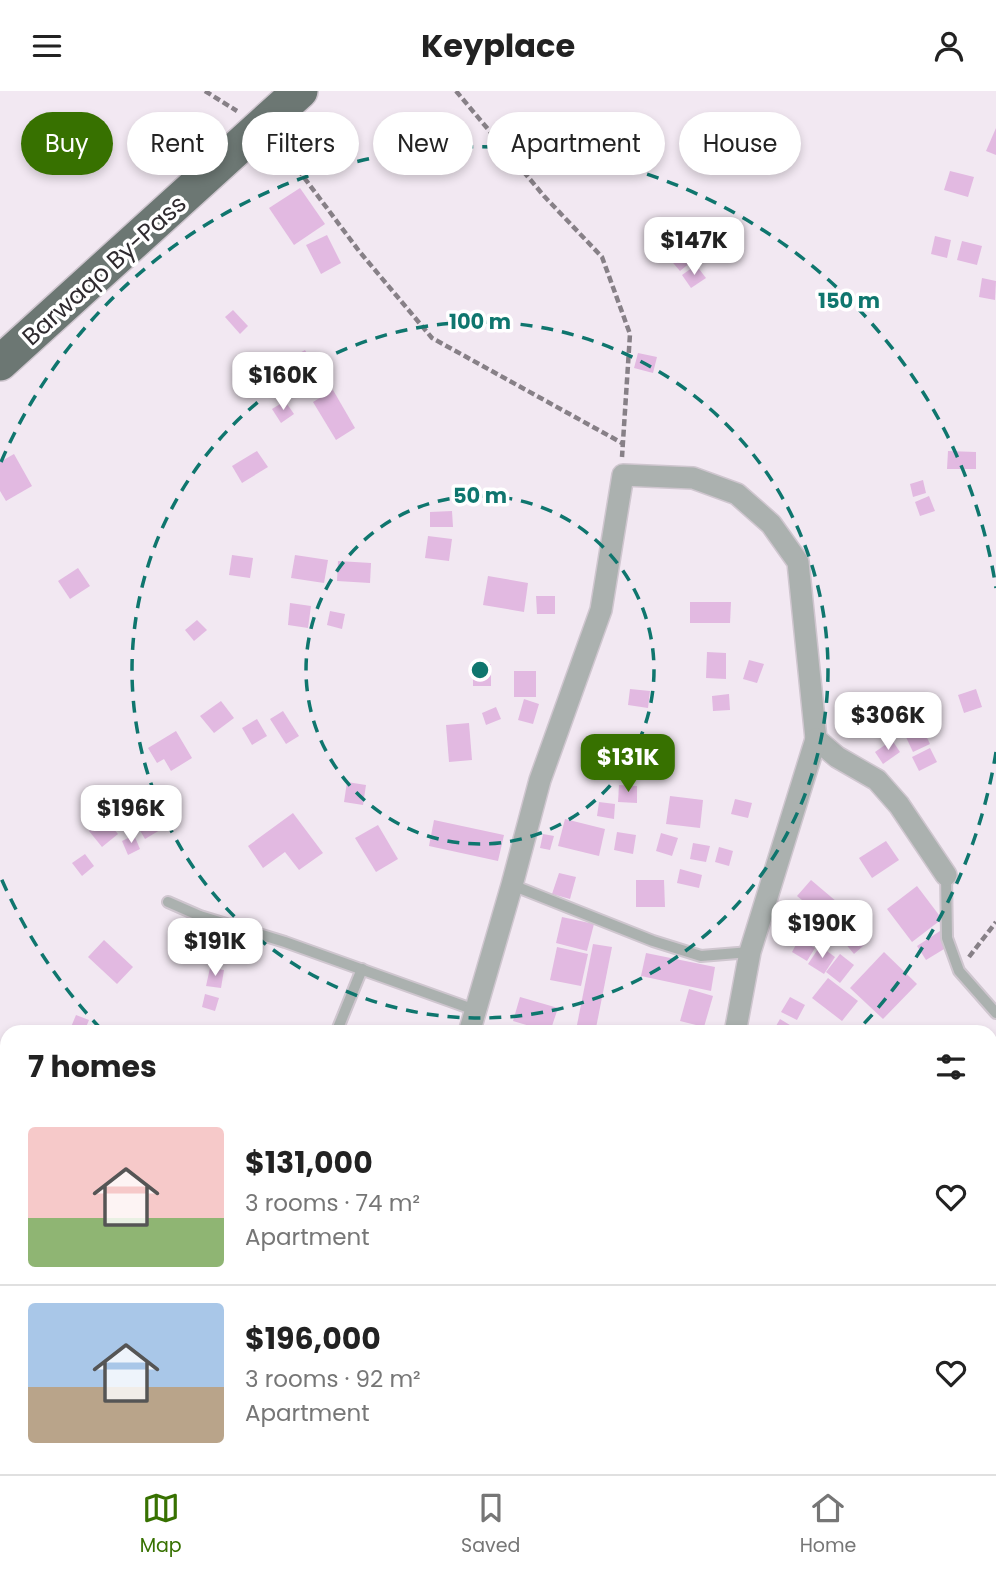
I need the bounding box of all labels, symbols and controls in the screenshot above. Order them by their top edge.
text: Keyplace [421,23,575,68]
icon: menu [28,27,66,65]
icon: person [930,27,968,65]
chip: Buy [21,112,113,175]
chip: Rent [127,112,228,175]
chip: Filters [242,112,359,175]
chip: New [373,112,473,175]
chip: Apartment [487,112,665,175]
chip: House [679,112,801,175]
street label: Barwaqo By-Pass [15,187,193,353]
pin: $147K [645,218,743,277]
text: $147K [660,224,728,256]
text: 150 m [818,286,880,315]
text: 100 m [449,307,511,336]
pin: $160K [234,353,332,412]
text: $160K [248,359,318,391]
text: 50 m [453,481,507,510]
centre of rings [468,658,492,682]
pin: $306K [839,693,937,752]
text: $306K [851,699,925,731]
pin: $131K [579,735,677,794]
text: $131K [597,741,659,773]
pin: $196K [82,785,180,845]
text: $196K [97,792,165,824]
pin: $190K [773,901,871,960]
text: $190K [788,907,856,939]
pin: $191K [166,919,264,978]
text: $191K [184,925,246,957]
text: 7 homes [28,1045,157,1088]
icon: filters [932,1048,970,1086]
text: $131,000 [245,1141,373,1184]
icon: home [84,1155,168,1239]
icon: heart [932,1178,970,1216]
text: 3 rooms · 74 m² [245,1187,420,1219]
text: Apartment [245,1221,370,1253]
text: $196,000 [245,1317,381,1360]
icon: home [84,1331,168,1415]
icon: heart [932,1354,970,1392]
text: 3 rooms · 92 m² [245,1363,421,1395]
text: Apartment [245,1397,370,1429]
tab: Map [140,1489,182,1560]
tab: Saved [461,1489,520,1560]
tab: Home [800,1489,856,1560]

